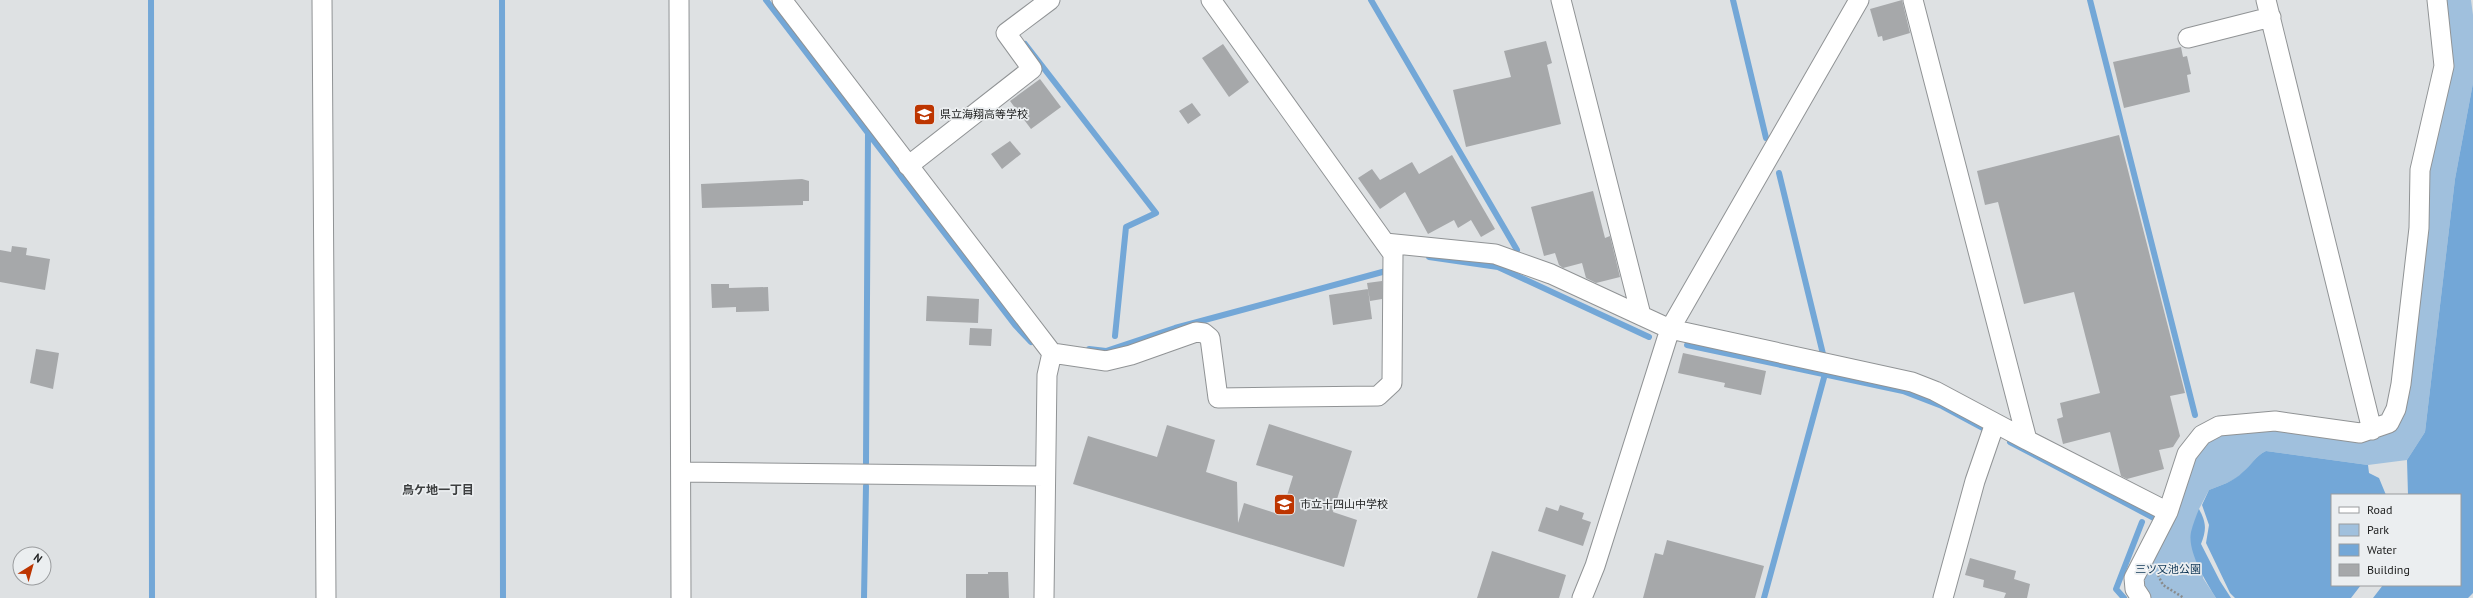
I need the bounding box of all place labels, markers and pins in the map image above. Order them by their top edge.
school or university icon: 県立海翔高等学校 [911,101,937,127]
place label: 県立海翔高等学校 [940,107,1028,121]
school or university icon: 市立十四山中学校 [1271,491,1297,517]
place label: 市立十四山中学校 [1300,497,1388,511]

